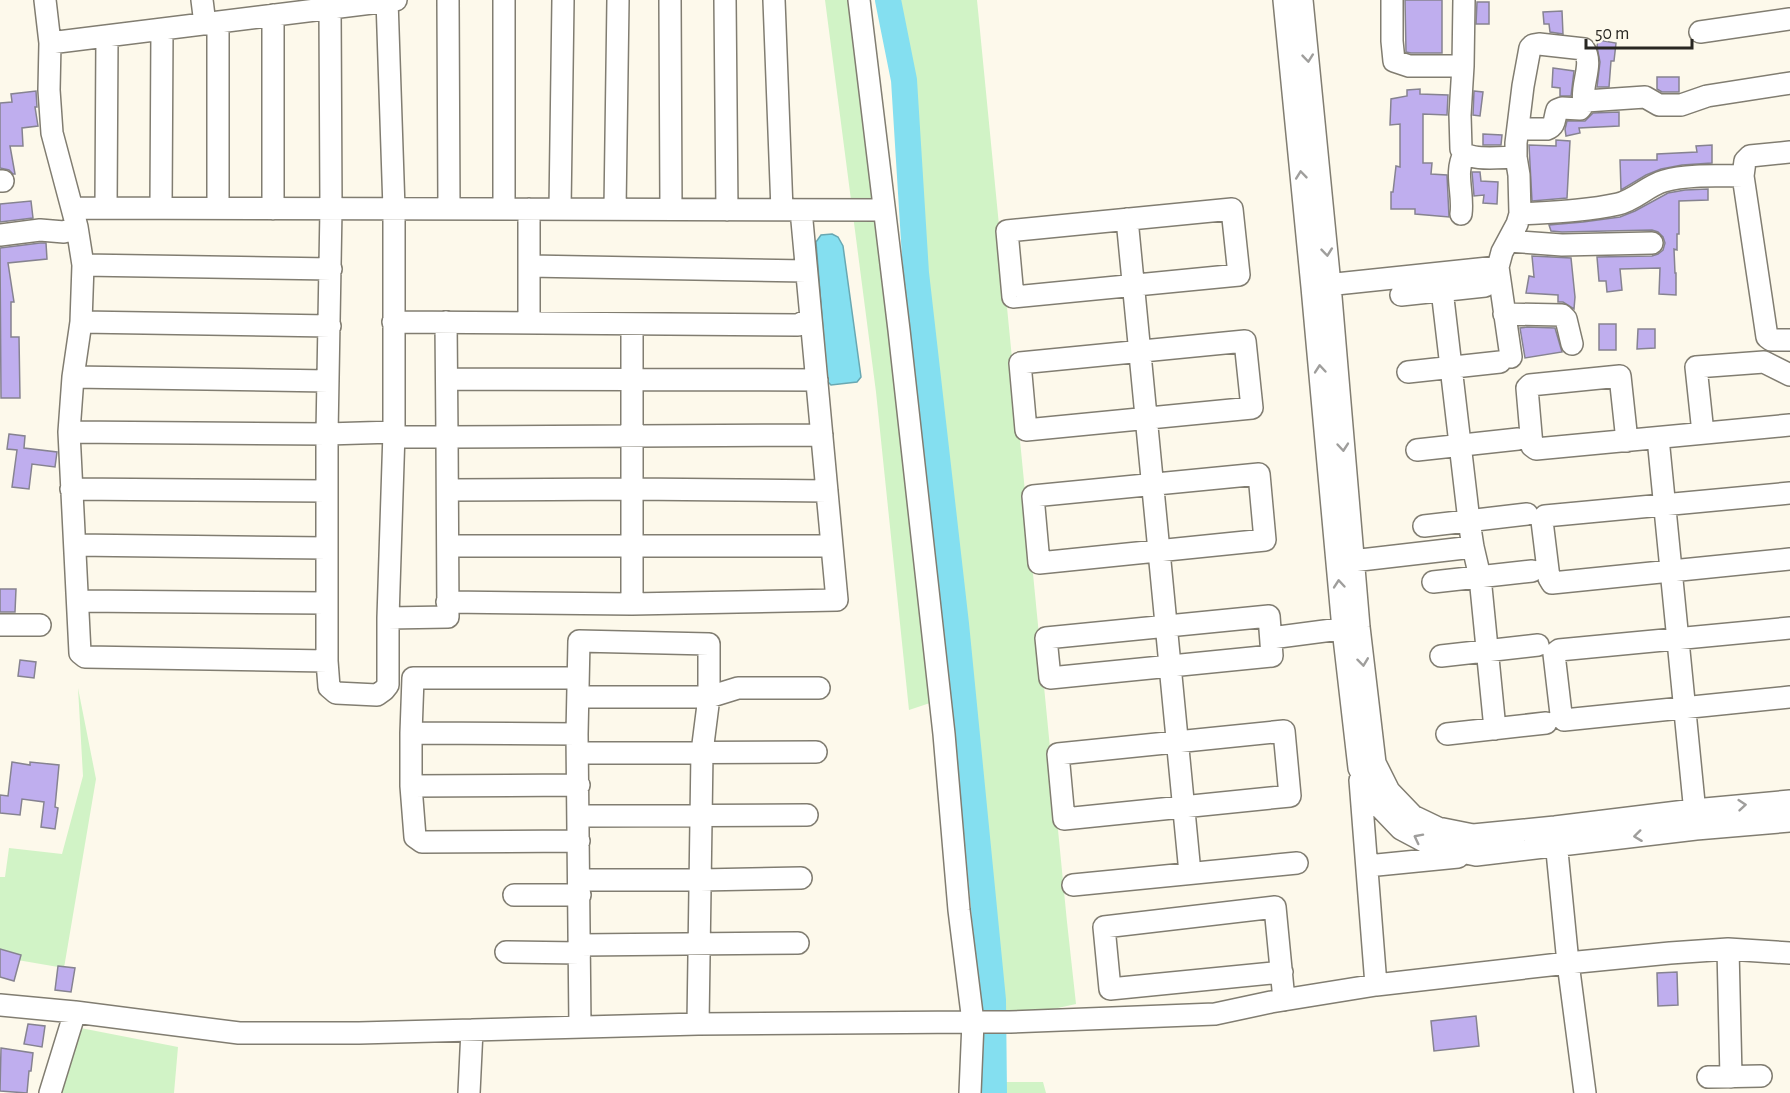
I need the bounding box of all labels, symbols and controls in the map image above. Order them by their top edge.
scale bar [1586,12,1692,50]
text: 50 m [1595,25,1629,43]
one-way arrow [1301,54,1314,63]
one-way arrow [1295,170,1308,179]
one-way arrow [1320,248,1333,257]
one-way arrow [1313,364,1326,373]
one-way arrow [1336,442,1349,451]
one-way arrow [1333,579,1346,589]
one-way arrow [1356,657,1369,666]
one-way arrow [1738,799,1747,812]
one-way arrow [1634,829,1643,842]
one-way arrow [1413,833,1424,845]

